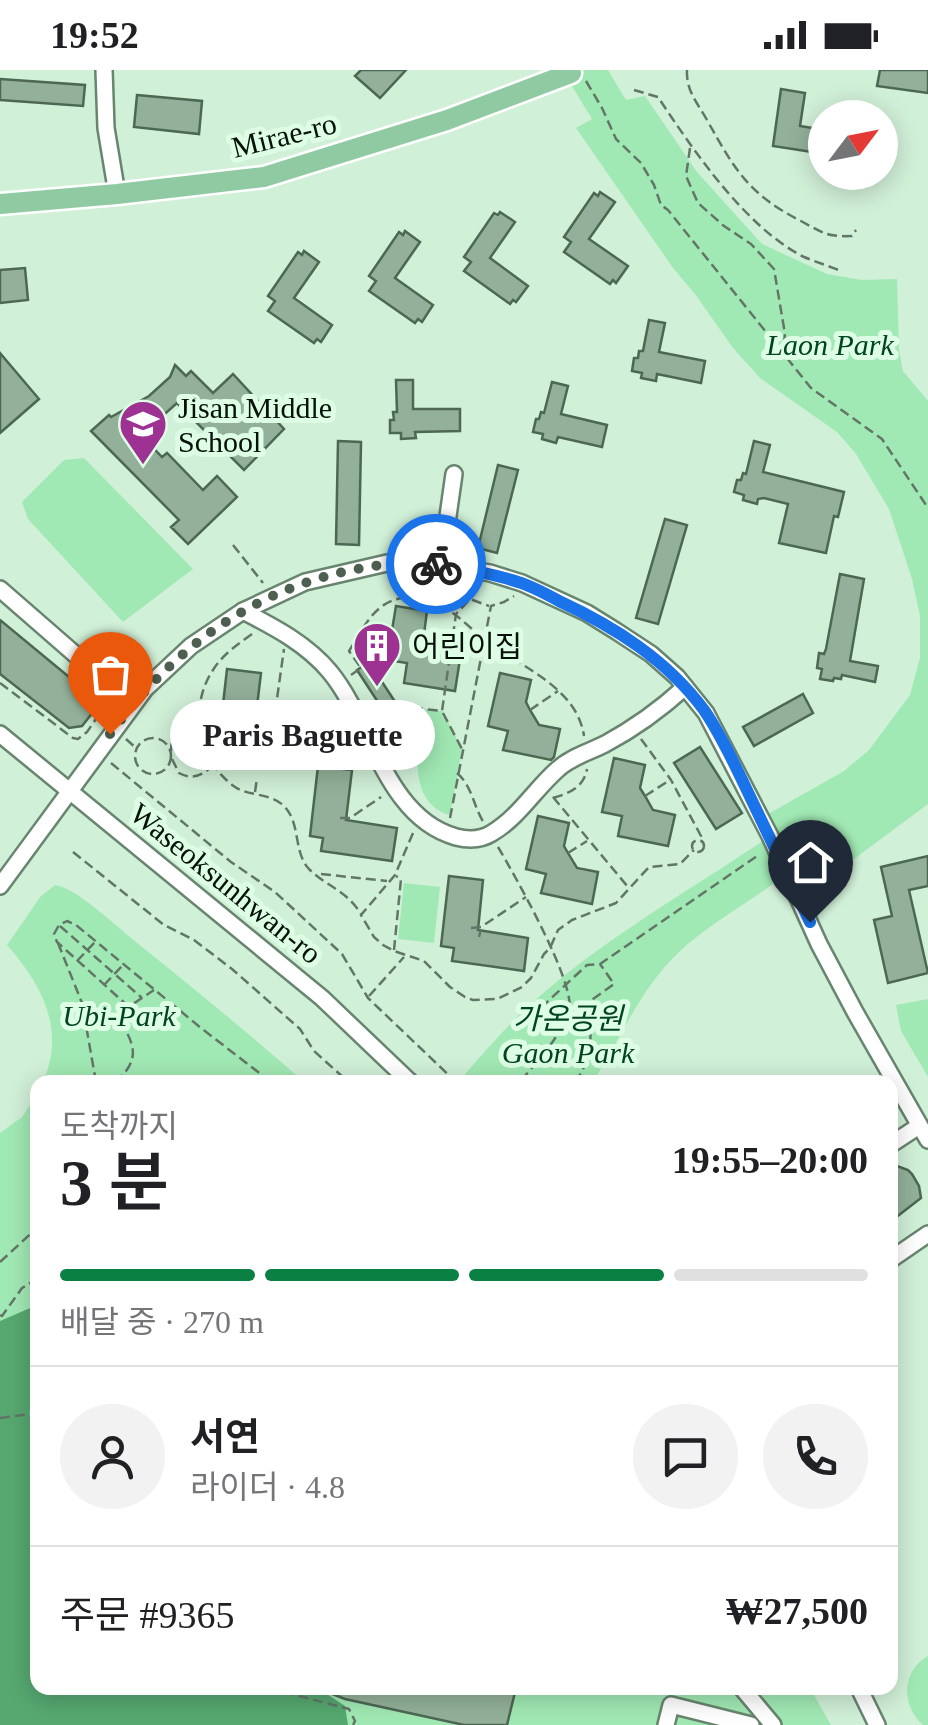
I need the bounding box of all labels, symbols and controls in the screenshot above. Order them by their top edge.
text: 19:52 [50,14,139,56]
north arrow [808,100,898,190]
map controls [808,100,898,190]
street label: Mirae-ro [228,106,340,164]
park label: Laon Park [765,328,894,361]
place label: Jisan Middle School [178,391,332,458]
school or university icon: Jisan Middle School [117,398,169,466]
courier [386,514,486,614]
icon: bike [409,537,464,592]
building icon: 어린이집 [351,620,403,688]
place label: 어린이집 [412,630,522,663]
pin [68,632,153,735]
icon: bag [83,647,138,702]
callout: Paris Baguette [170,699,435,769]
text: Paris Baguette [203,717,402,753]
street label: Waseoksunhwan-ro [124,796,328,970]
pin [768,820,853,923]
icon: home [783,835,838,890]
park label: Ubi-Park [62,999,176,1032]
park label: 가온공원 Gaon Park [502,1002,635,1069]
text: 도착까지 [60,1108,178,1144]
text: 19:55–20:00 [672,1139,868,1181]
text: 3 분 [60,1147,169,1219]
text: 배달 중 · 270 m [60,1304,264,1340]
button: person [60,1404,165,1509]
button: chat [633,1404,738,1509]
button: phone [763,1404,868,1509]
text: 서연 [190,1416,260,1458]
text: 라이더 · 4.8 [190,1469,345,1505]
text: ₩27,500 [726,1590,868,1632]
text: 주문 #9365 [60,1594,234,1636]

